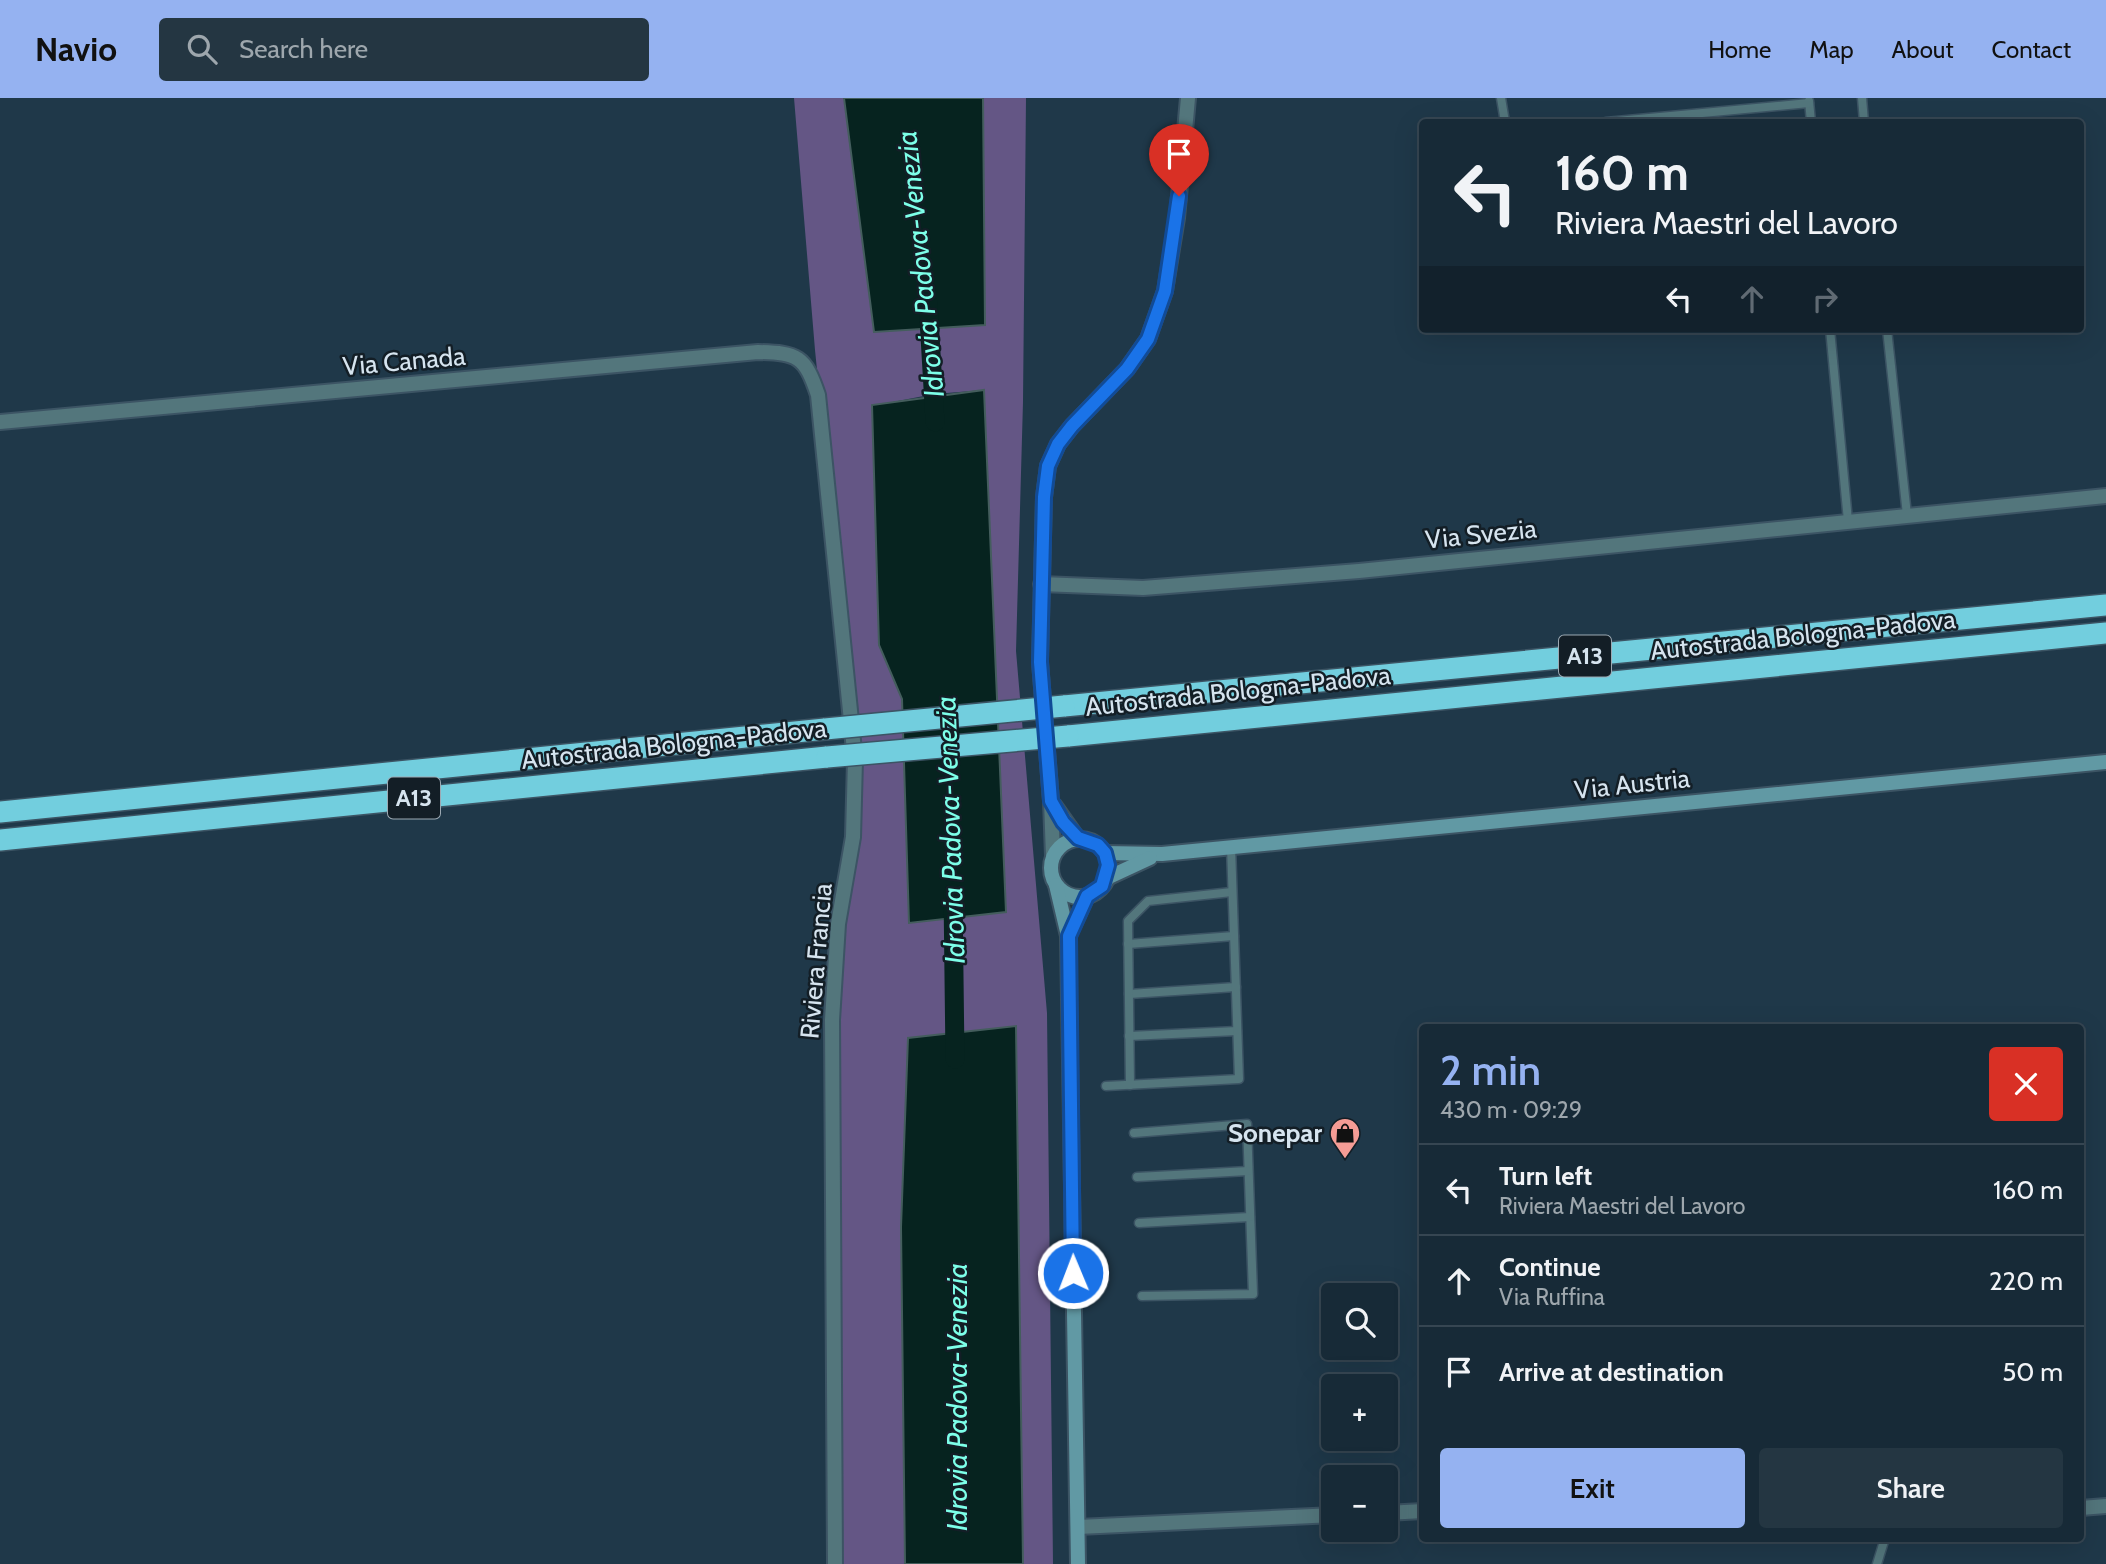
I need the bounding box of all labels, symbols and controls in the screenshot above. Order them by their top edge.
search box [159,18,649,81]
text: Navio [35,29,117,69]
icon: search [183,30,221,68]
text: Search here [239,33,368,65]
text: Home [1708,35,1771,64]
text: Map [1809,35,1854,64]
text: About [1892,35,1954,64]
text: Contact [1992,35,2071,64]
pin [1149,124,1209,196]
water label: Idrovia Padova-Venezia [889,129,951,399]
icon: arrive [1160,135,1198,173]
text: 160 m [1555,143,1689,202]
icon: left [1440,147,1531,238]
text: Riviera Maestri del Lavoro [1555,203,1898,242]
icon: left [1660,280,1698,318]
icon: ahead [1733,280,1771,318]
icon: right [1806,280,1844,318]
street label: Via Canada [341,340,467,382]
street label: Via Svezia [1424,512,1539,556]
street label: Autostrada Bologna-Padova [1649,603,1958,667]
road number: A13 [1559,636,1611,676]
street label: Autostrada Bologna-Padova [1084,659,1393,723]
water label: Idrovia Padova-Venezia [928,695,972,965]
street label: Autostrada Bologna-Padova [520,712,829,776]
street label: Via Austria [1573,762,1692,806]
road number: A13 [388,778,440,818]
street label: Riviera Francia [793,881,839,1040]
text: 2 min [1440,1044,1541,1096]
button: close [1989,1047,2063,1121]
text: 430 m · 09:29 [1440,1096,1582,1124]
shop icon: Sonepar [1328,1116,1362,1160]
place label: Sonepar [1228,1117,1322,1149]
text: Turn left [1499,1160,1592,1192]
icon: left [1440,1171,1478,1209]
text: 160 m [1993,1174,2063,1206]
text: Riviera Maestri del Lavoro [1499,1192,1746,1220]
position arrow [1036,1236,1110,1310]
text: Continue [1499,1251,1601,1283]
icon: ahead [1440,1262,1478,1300]
water label: Idrovia Padova-Venezia [940,1263,974,1531]
text: 220 m [1989,1265,2063,1297]
map controls [1321,1283,1398,1542]
button: search [1321,1283,1398,1360]
text: Via Ruffina [1499,1283,1605,1311]
icon: arrive [1440,1353,1478,1391]
text: Arrive at destination [1499,1356,1724,1388]
text: 50 m [2002,1356,2063,1388]
button: + [1321,1374,1398,1451]
button: Exit [1440,1448,1745,1528]
button: Share [1759,1448,2063,1528]
button: − [1321,1465,1398,1542]

